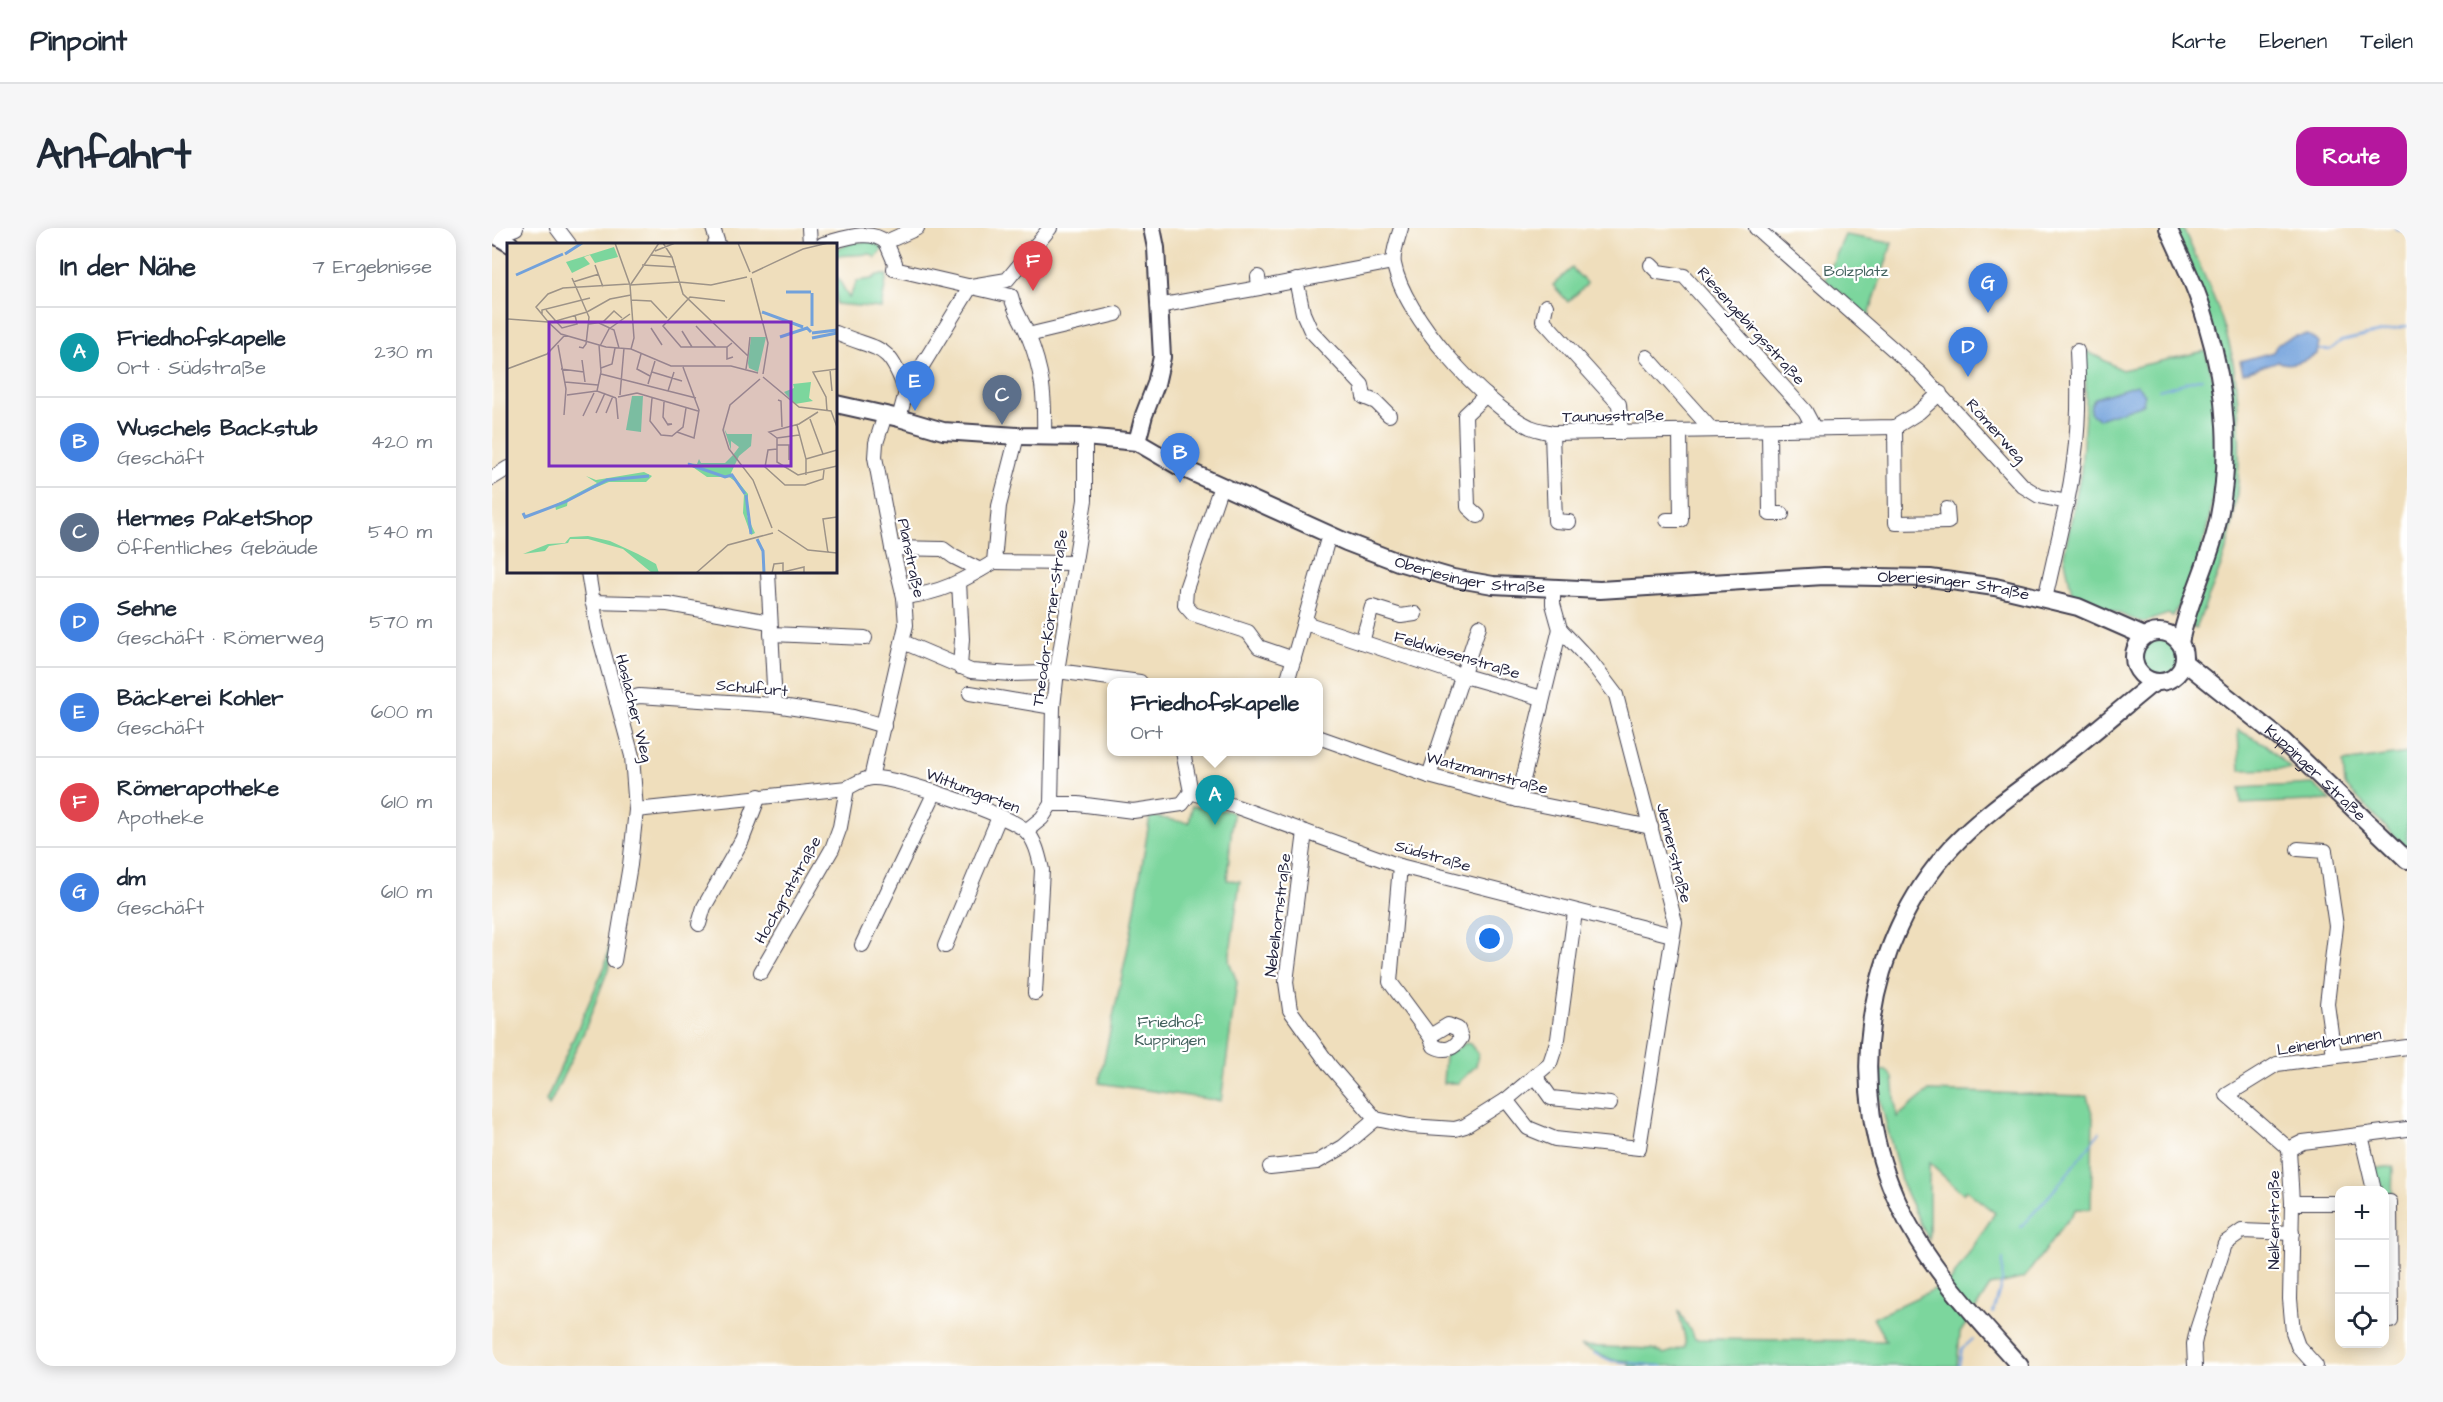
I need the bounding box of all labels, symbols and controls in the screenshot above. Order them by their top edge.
text: Pinpoint [30,22,127,61]
text: Karte [2171,27,2226,56]
text: Ebenen [2259,27,2327,56]
text: Teilen [2360,27,2413,56]
text: Anfahrt [36,127,191,185]
button: Route [2296,127,2407,186]
pin: F [1014,242,1052,291]
inset map [507,243,837,573]
text: In der Nähe [60,249,196,285]
text: 7 Ergebnisse [313,253,432,281]
park label: Bolzplatz [1824,260,1888,282]
street label: Riesengebirgsstraße [1691,262,1810,391]
pin: G [1968,264,2008,313]
text: Friedhofskapelle [117,323,286,354]
pin: D [1948,328,1988,377]
text: A [73,338,86,366]
text: 230 m [374,338,432,366]
text: Ort · Südstraße [117,354,266,382]
pin: E [896,362,934,411]
pin: C [982,376,1022,425]
street label: Römerweg [1960,394,2031,469]
street label: Taunusstraße [1562,404,1664,428]
text: Wuschels Backstub [117,413,318,444]
text: B [72,428,87,456]
text: 420 m [371,428,432,456]
pin: B [1160,434,1200,483]
text: Geschäft [117,444,204,472]
text: Hermes PaketShop [117,503,312,534]
street label: Planstraße [892,516,930,600]
text: C [72,518,87,546]
text: 540 m [368,518,432,546]
street label: Theodor-Körner-Straße [1027,528,1073,708]
text: Öffentliches Gebäude [117,534,318,562]
street label: Oberjesinger Straße [1392,551,1546,598]
street label: Oberjesinger Straße [1877,566,2032,606]
text: Sehne [117,593,177,624]
text: D [73,608,86,636]
text: 570 m [369,608,432,636]
text: Geschäft · Römerweg [117,624,323,652]
street label: Feldwiesenstraße [1391,625,1523,685]
street label: Haslacher Weg [609,652,658,764]
street label: Schulfurt [715,674,789,702]
popup [1107,678,1323,756]
text: Bäckerei Kohler [117,683,283,714]
text: Friedhofskapelle [1131,688,1299,719]
text: E [74,698,85,726]
text: 600 m [371,698,432,726]
text: Geschäft [117,714,204,742]
text: Ort [1131,719,1163,747]
street label: Kuppinger Straße [2260,720,2371,826]
street label: Watzmannstraße [1423,746,1551,800]
street label: Wittumgarten [922,763,1023,820]
text: Römerapotheke [117,773,279,804]
pin: A [1196,776,1234,825]
text: F [73,788,86,816]
text: 610 m [381,788,432,816]
street label: Jennerstraße [1651,801,1697,906]
text: Apotheke [117,804,204,832]
street label: Hochgratstraße [749,832,828,948]
street label: Südstraße [1392,835,1474,877]
street label: Nebelhornstraße [1260,852,1297,978]
text: dm [117,863,145,894]
text: G [73,878,86,906]
text: 610 m [381,878,432,906]
text: Geschäft [117,894,204,922]
your location [1475,924,1504,953]
park label: Friedhof Kuppingen [1135,1011,1205,1052]
street label: Leinenbrunnen [2275,1023,2383,1061]
street label: Nelkenstraße [2263,1170,2285,1270]
map controls [2335,1186,2389,1348]
button: + [2335,1186,2389,1240]
button: − [2335,1240,2389,1294]
button: locate [2335,1294,2389,1348]

